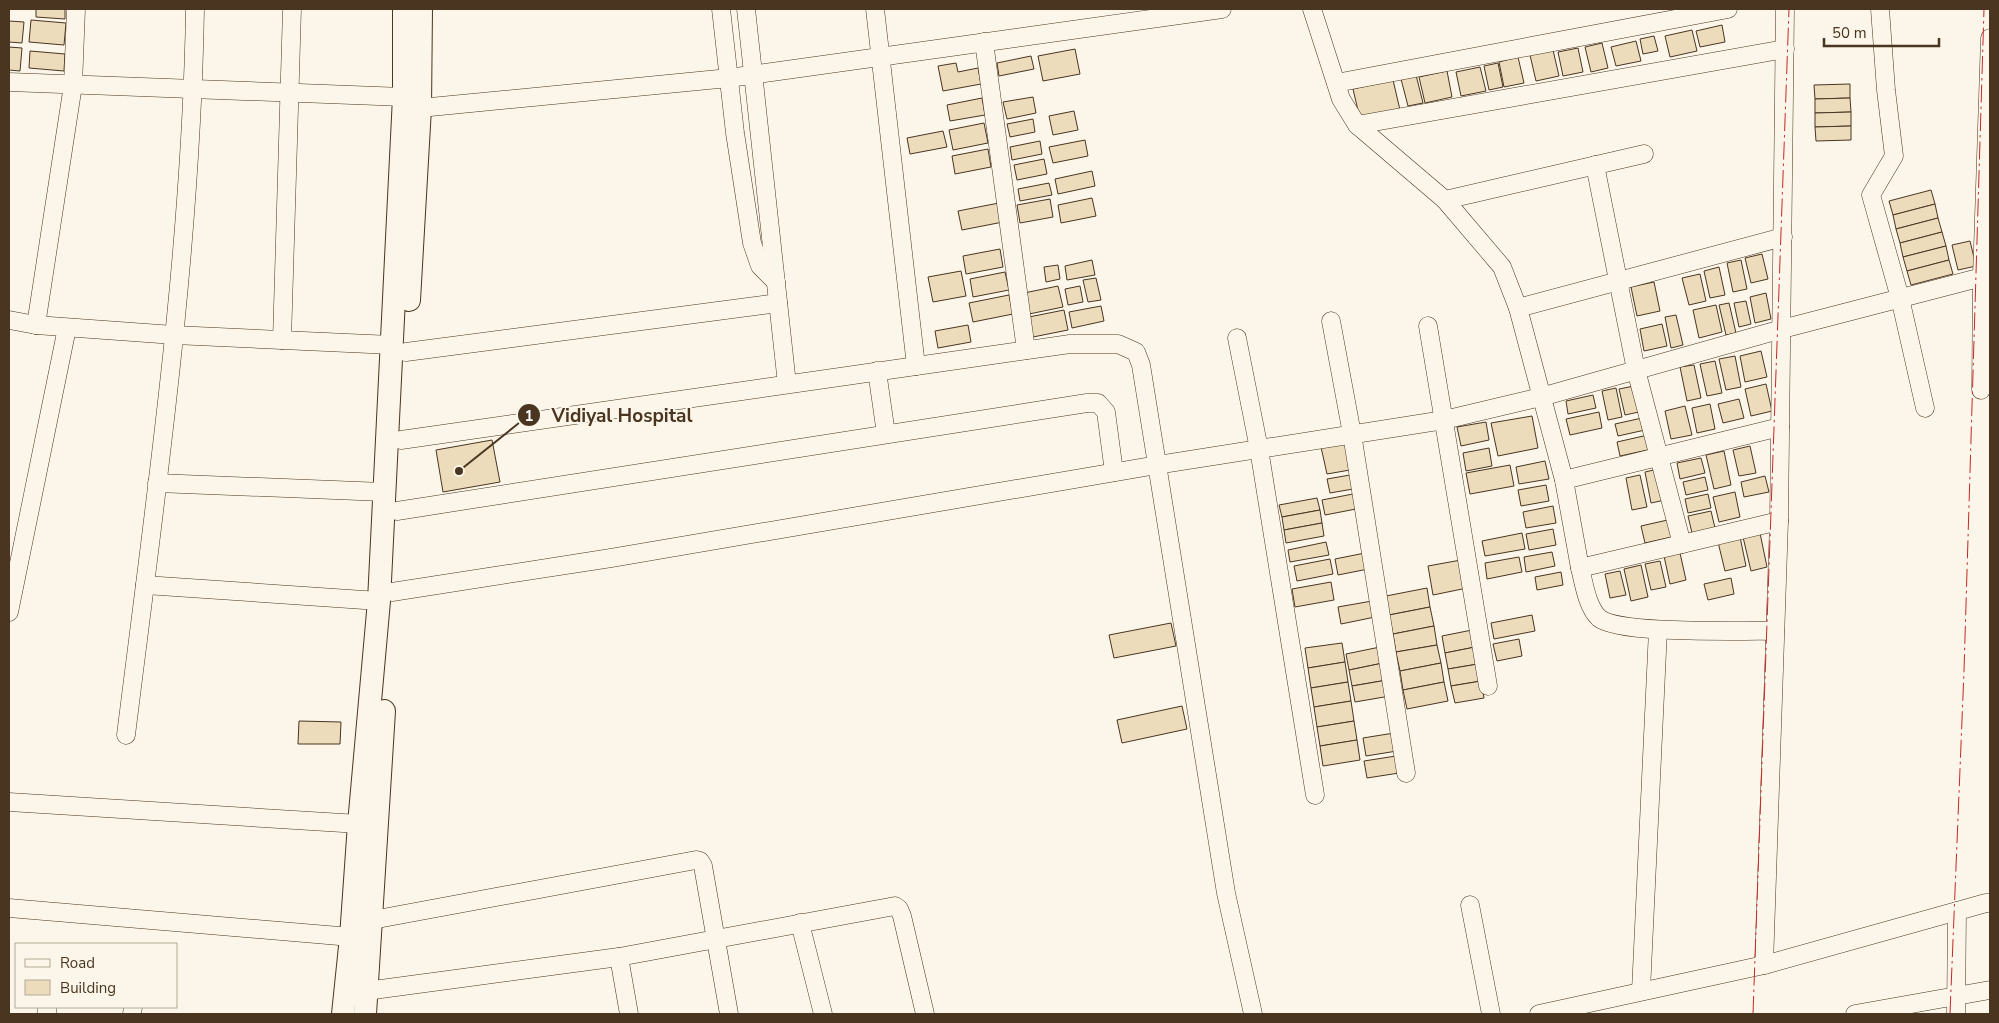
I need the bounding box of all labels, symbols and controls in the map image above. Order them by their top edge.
scale bar [1824,15,1939,47]
text: 50 m [1832,23,1867,43]
callout: Vidiyal Hospital [516,398,702,432]
text: Vidiyal Hospital [551,403,692,429]
text: 1 [524,406,534,426]
legend [15,943,178,1008]
text: Road [60,953,95,973]
text: Building [60,978,116,998]

